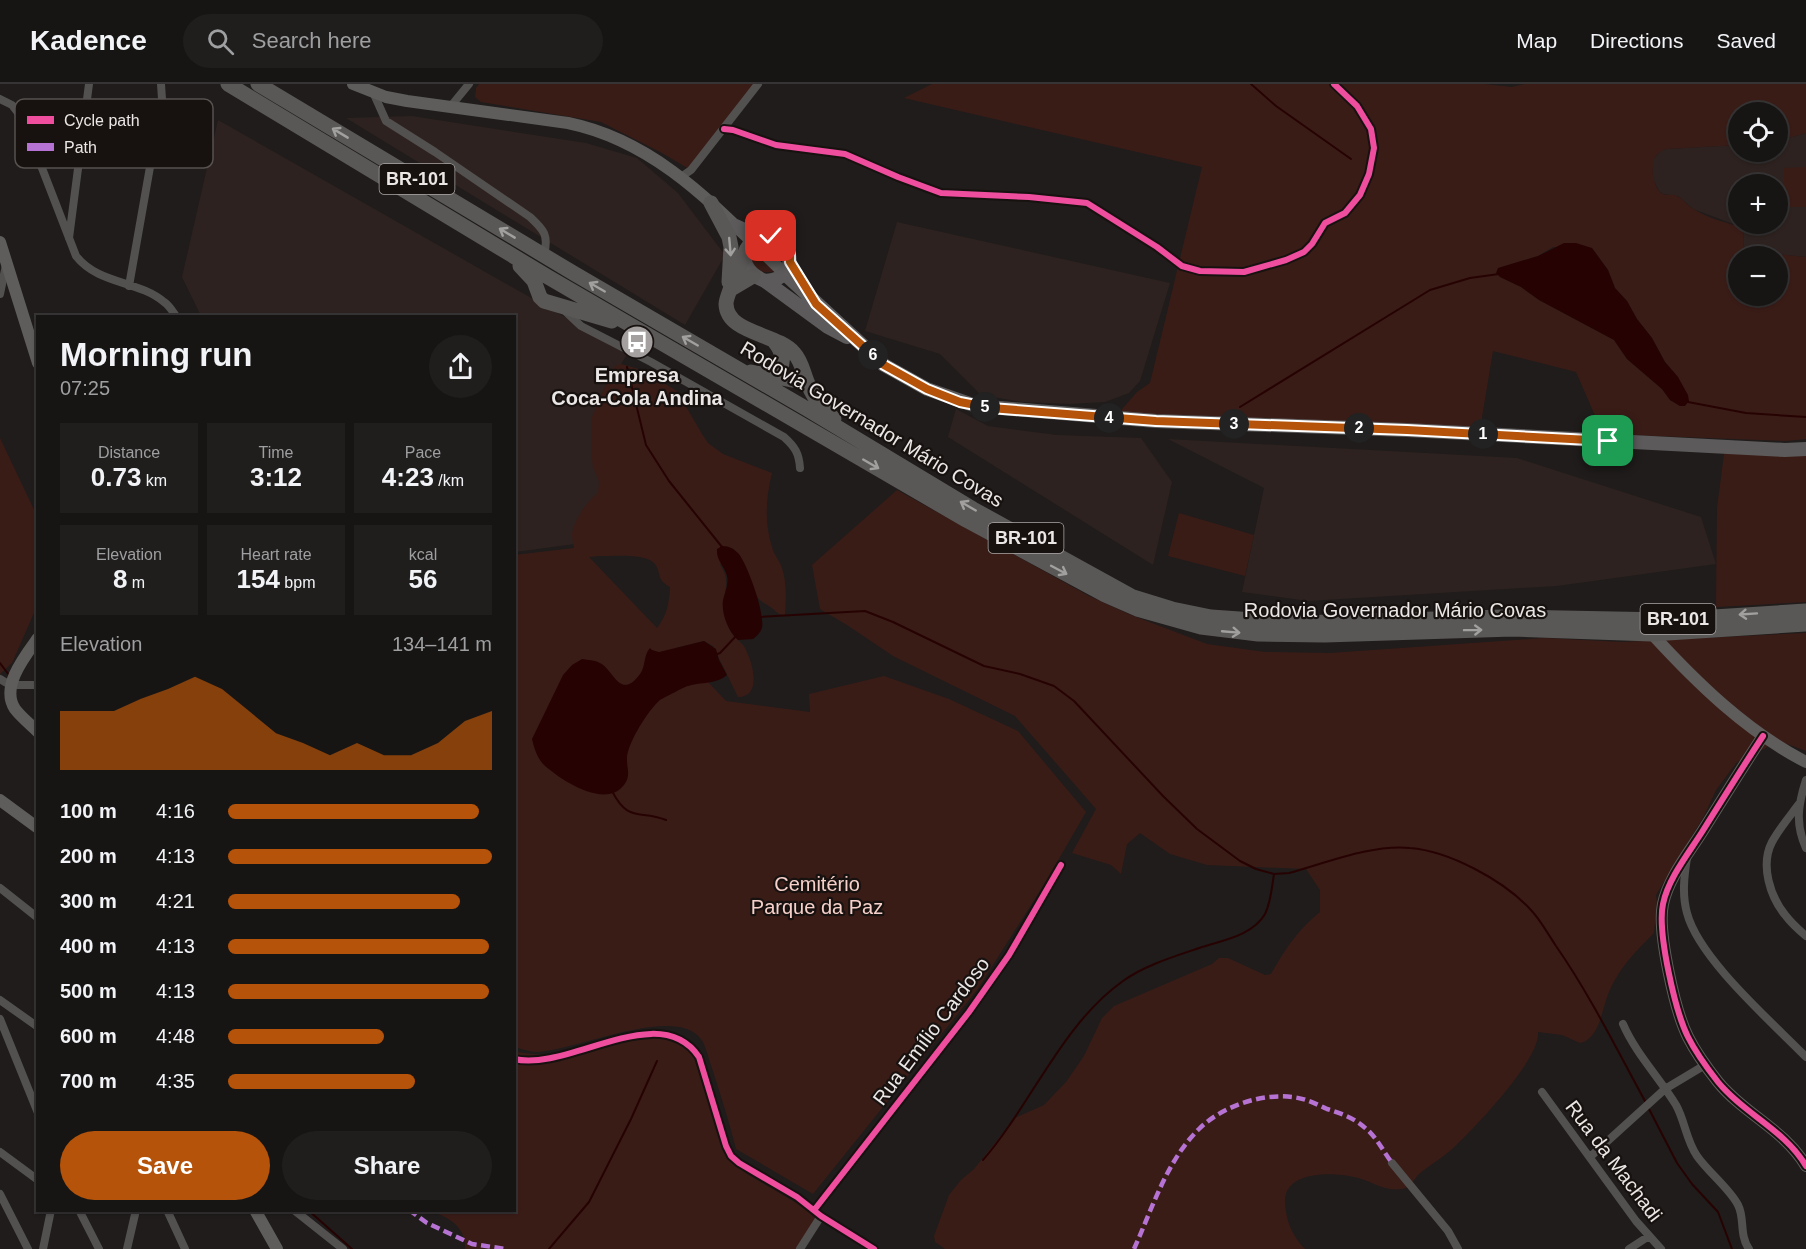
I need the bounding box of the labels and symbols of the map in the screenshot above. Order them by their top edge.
legend [15,99,213,168]
text: Cycle path [64,112,140,129]
one-way arrow [332,126,349,138]
text: Path [64,139,97,156]
road number: BR-101 [380,164,454,194]
pin [745,210,796,261]
one-way arrow [499,227,516,239]
one-way arrow [724,237,735,256]
one-way arrow [589,281,606,293]
bus stop icon: Empresa Coca-Cola Andina [619,324,655,360]
one-way arrow [682,335,699,347]
street label: Rodovia Governador Mário Covas [737,337,1007,511]
pin: 6 [858,340,888,370]
place label: Empresa Coca-Cola Andina [551,364,724,409]
pin: 5 [970,392,1000,422]
pin: 4 [1094,403,1124,433]
pin: 3 [1219,409,1249,439]
pin: 2 [1344,413,1374,443]
pin [1582,415,1633,466]
pin: 1 [1468,419,1498,449]
one-way arrow [862,458,879,470]
one-way arrow [960,500,977,512]
road number: BR-101 [988,523,1064,553]
one-way arrow [1050,565,1068,576]
street label: Rodovia Governador Mário Covas [1244,599,1546,621]
road number: BR-101 [1640,604,1716,634]
one-way arrow [1738,609,1758,620]
one-way arrow [1462,624,1482,635]
one-way arrow [1221,627,1241,638]
park label: Cemitério Parque da Paz [751,873,883,918]
street label: Rua Emílio Cardoso [868,953,994,1109]
street label: Rua da Machadi [1561,1096,1667,1226]

